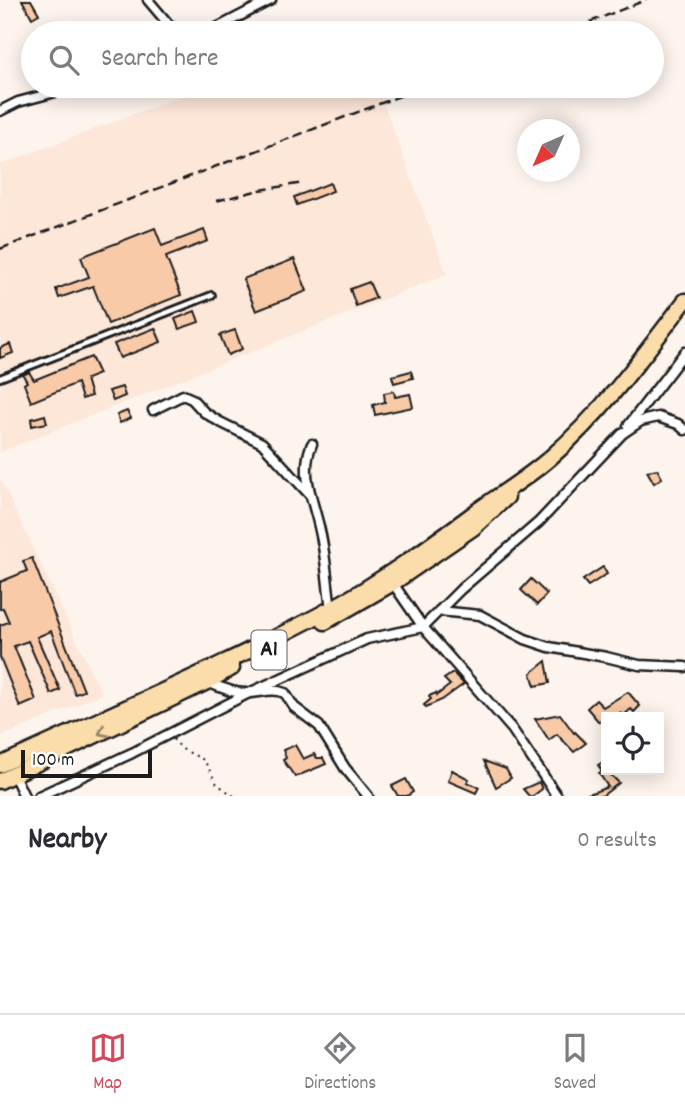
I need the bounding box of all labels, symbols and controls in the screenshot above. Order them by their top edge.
search box [21,21,664,98]
icon: search [45,41,83,79]
text: Search here [101,41,219,78]
north arrow [517,119,580,182]
road number: A1 [252,630,286,670]
map controls [601,712,664,775]
button: locate [601,712,664,775]
one-way arrow [98,724,110,738]
scale bar [21,747,152,779]
text: 100 m [32,748,74,775]
text: Nearby [28,820,106,863]
text: 0 results [577,825,657,858]
tab: Map [89,1029,127,1098]
tab: Directions [304,1029,376,1098]
tab: Saved [554,1029,596,1098]

